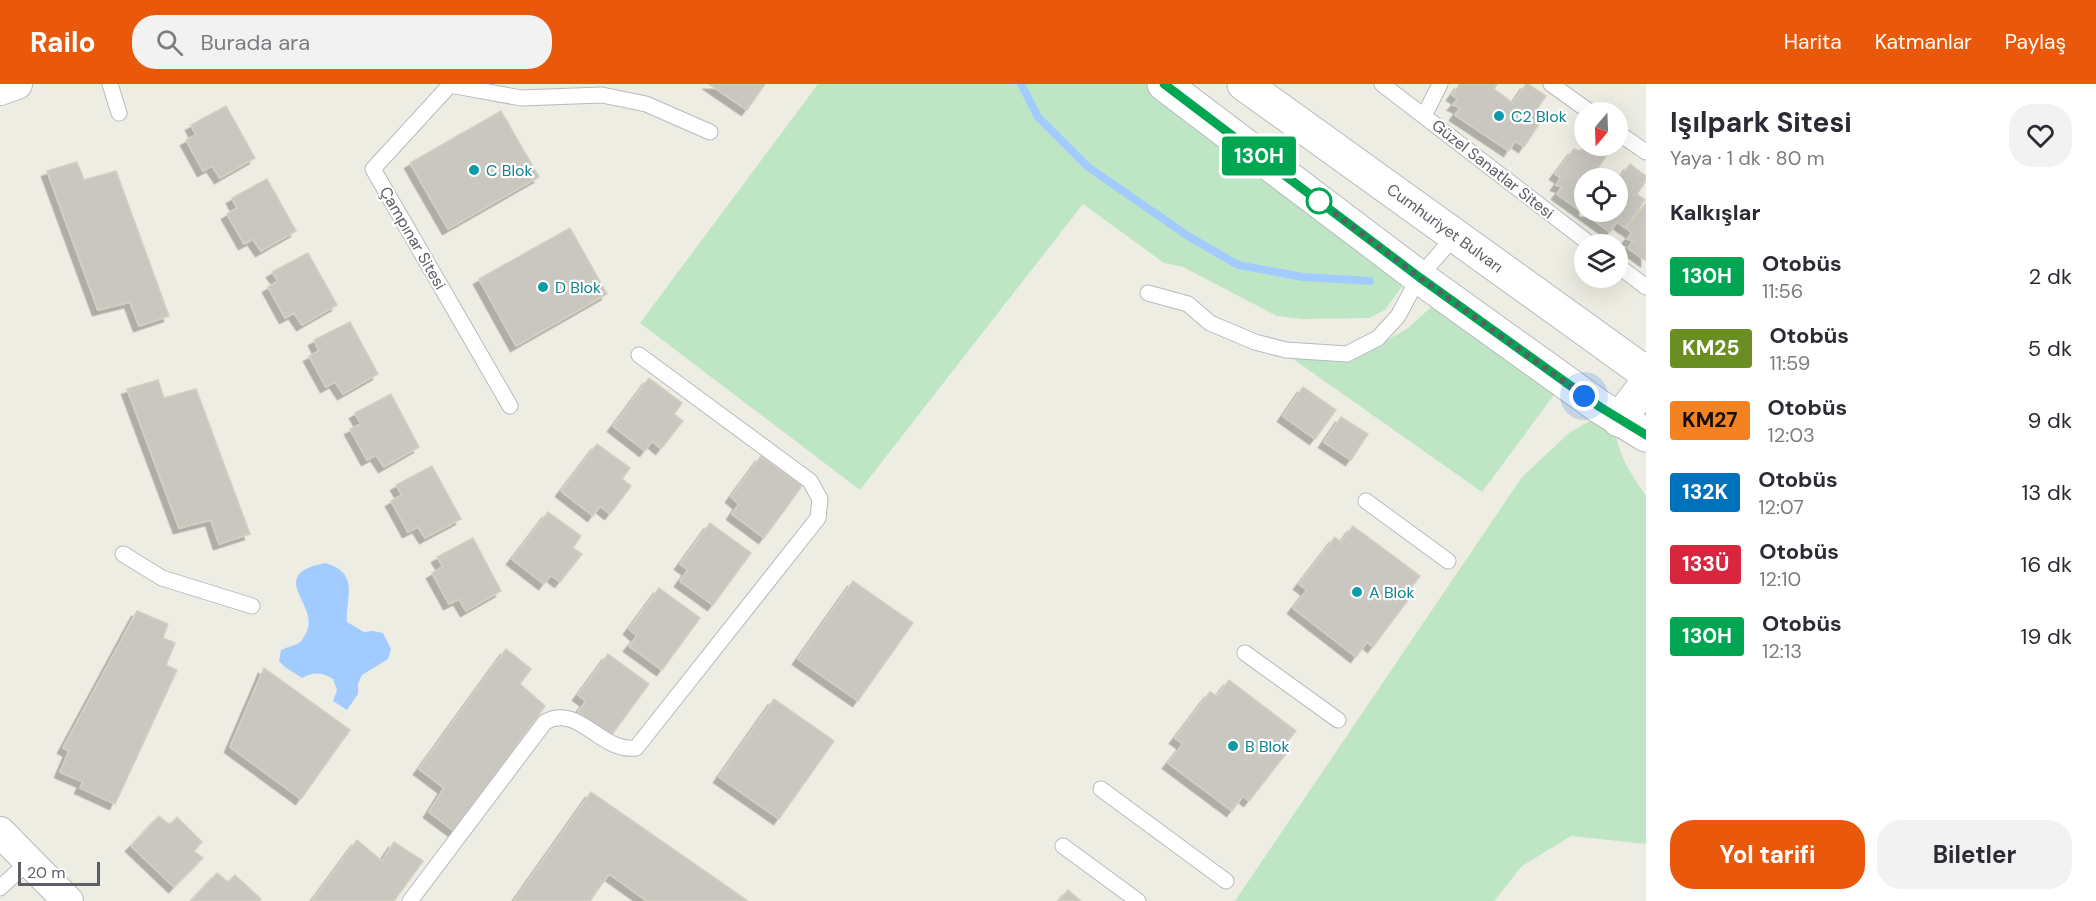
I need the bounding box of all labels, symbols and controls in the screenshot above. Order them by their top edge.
search box [132,15,552,69]
text: Railo [30,24,96,61]
icon: search [153,26,186,59]
text: Burada ara [201,28,310,57]
text: Harita [1784,28,1842,56]
text: Katmanlar [1875,28,1972,56]
text: Paylaş [2005,28,2066,56]
north arrow [1574,102,1628,156]
map controls [1574,102,1628,288]
text: Işılpark Sitesi [1670,104,1852,141]
button: heart [2009,104,2072,167]
place label: C2 Blok [1511,106,1567,127]
marker: C2 Blok [1492,109,1506,123]
street label: Güzel Sanatlar Sitesi [1428,115,1558,223]
line badge: 130H [1217,136,1301,176]
text: 130H [1234,142,1284,170]
text: Yaya · 1 dk · 80 m [1670,145,1824,171]
place label: C Blok [486,160,533,181]
marker: C Blok [467,163,481,177]
button: locate [1574,168,1628,222]
street label: Cumhuriyet Bulvarı [1383,179,1507,277]
street label: Çampınar Sitesi [375,183,451,293]
unlabelled marker [1306,188,1332,214]
text: Kalkışlar [1670,198,1760,227]
button: layers [1574,234,1628,288]
text: Otobüs [1762,249,1842,278]
text: 130H [1682,262,1732,290]
text: 2 dk [2029,262,2072,291]
place label: D Blok [555,277,601,298]
text: 11:56 [1762,278,1803,304]
marker: D Blok [536,280,550,294]
text: Otobüs [1770,321,1849,350]
text: KM25 [1682,334,1740,362]
text: 5 dk [2028,334,2072,363]
text: 11:59 [1770,350,1810,376]
your location [1569,381,1599,411]
text: Otobüs [1768,393,1847,422]
text: KM27 [1682,406,1738,434]
text: 9 dk [2027,406,2072,435]
text: 12:03 [1768,422,1815,448]
text: Otobüs [1758,465,1838,494]
text: 132K [1682,478,1728,506]
text: 13 dk [2021,478,2072,507]
text: 12:07 [1758,494,1804,520]
text: Otobüs [1759,537,1839,566]
text: 133Ü [1682,550,1729,578]
text: 16 dk [2021,550,2072,579]
text: 12:10 [1759,566,1801,592]
place label: A Blok [1369,582,1415,603]
marker: A Blok [1350,585,1364,599]
text: Otobüs [1762,609,1842,638]
text: 130H [1682,622,1732,650]
text: 19 dk [2021,622,2072,651]
text: 12:13 [1762,638,1802,664]
place label: B Blok [1245,736,1290,757]
marker: B Blok [1226,739,1240,753]
button: Yol tarifi [1670,820,1865,889]
button: Biletler [1877,820,2072,889]
scale bar [18,859,100,886]
text: 20 m [27,862,66,883]

